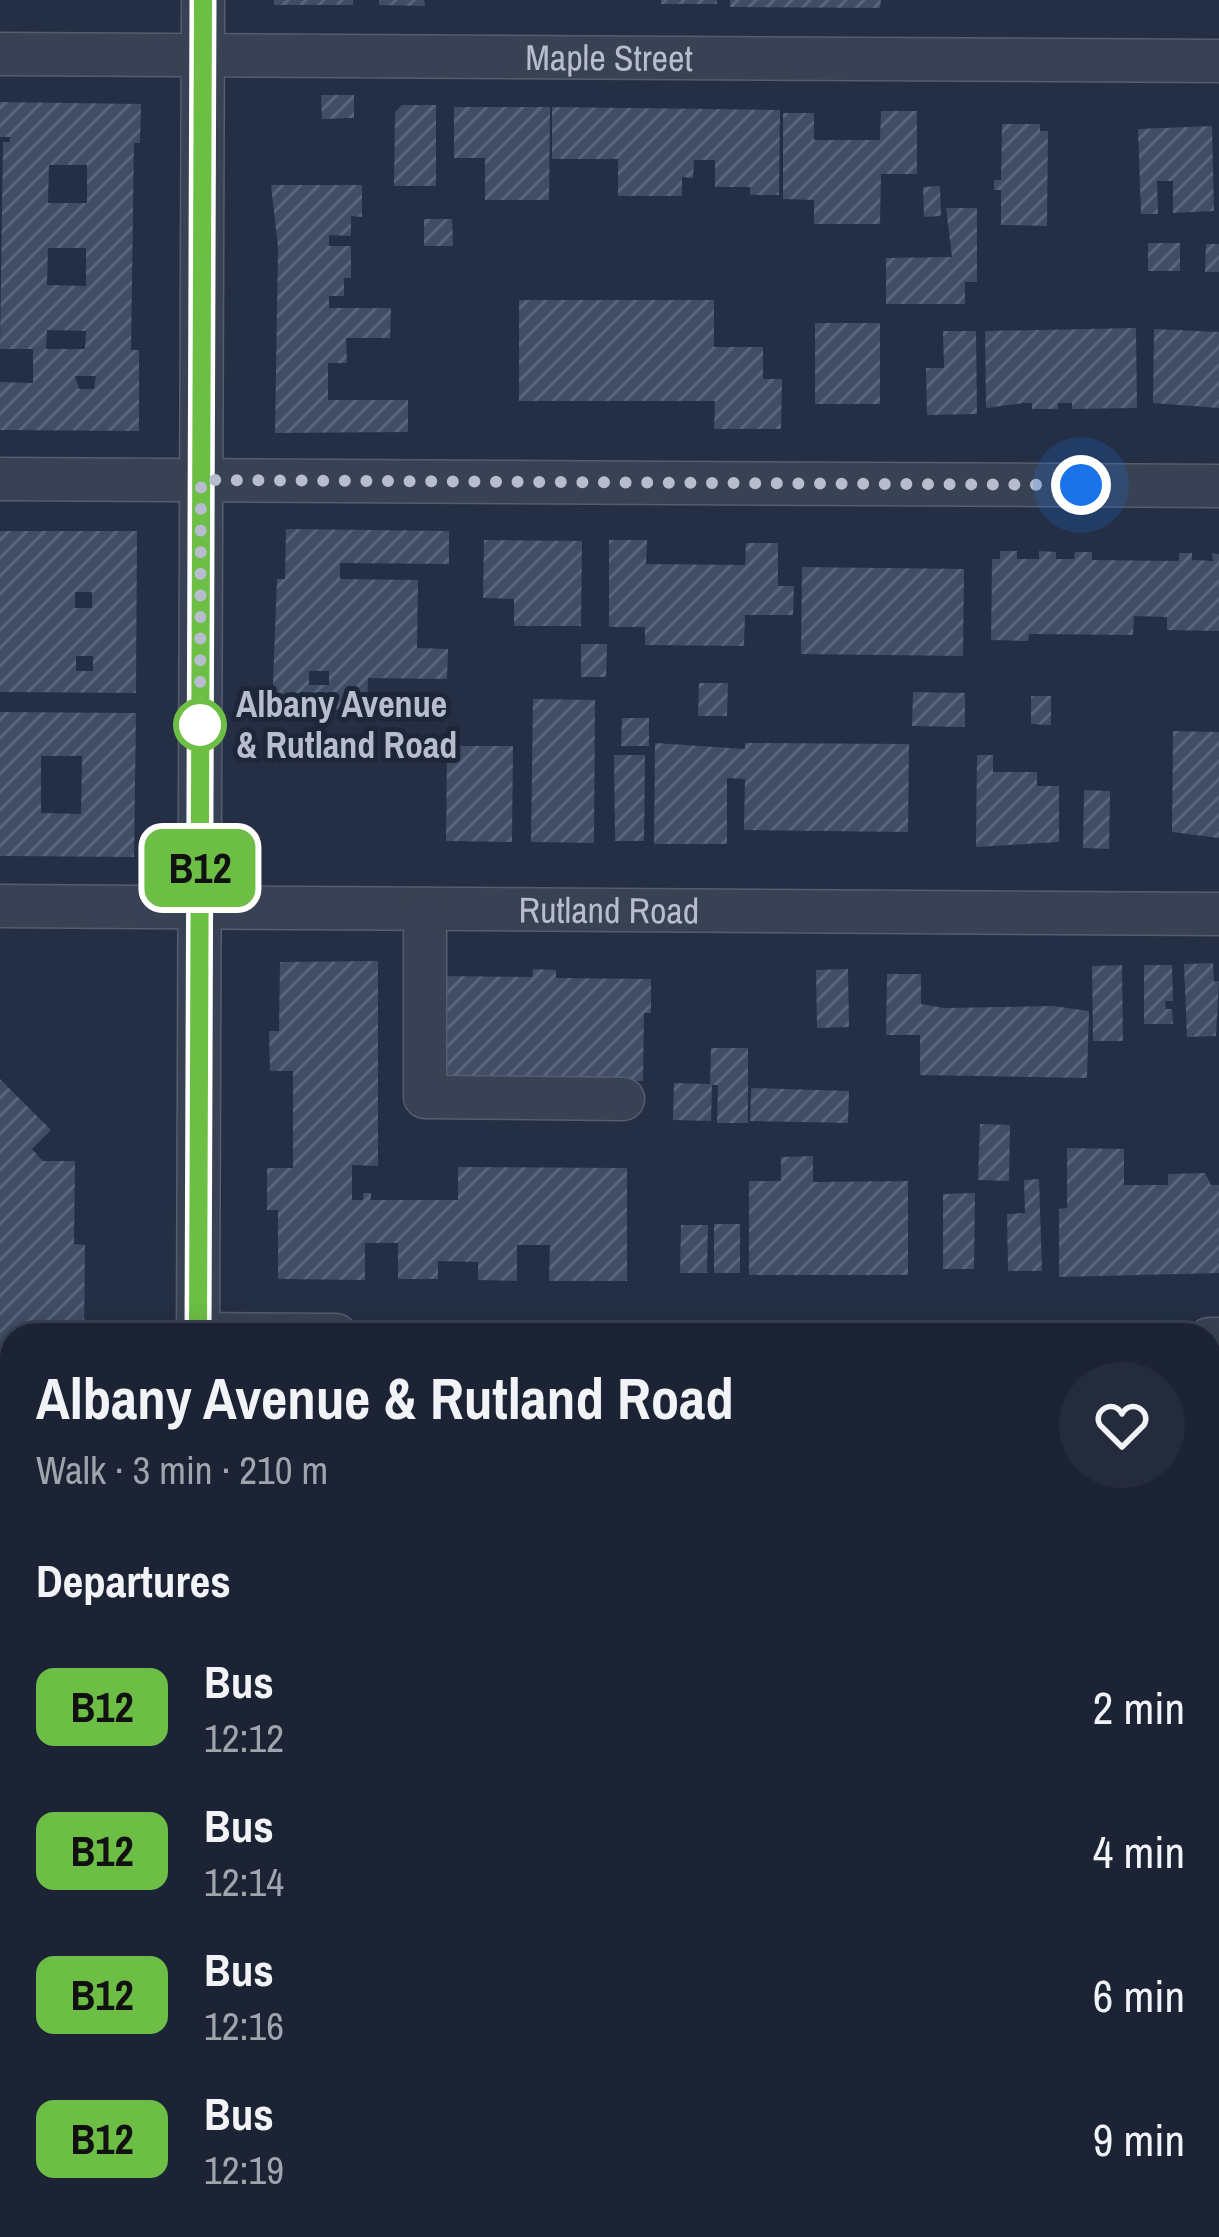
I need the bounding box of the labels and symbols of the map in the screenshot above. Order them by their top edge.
street label: Maple Street [525,33,693,82]
your location [1051,455,1111,515]
place label: Albany Avenue & Rutland Road [236,680,457,769]
marker: Albany Avenue & Rutland Road [175,700,225,750]
line badge: B12 [131,829,269,907]
street label: Rutland Road [519,885,699,935]

